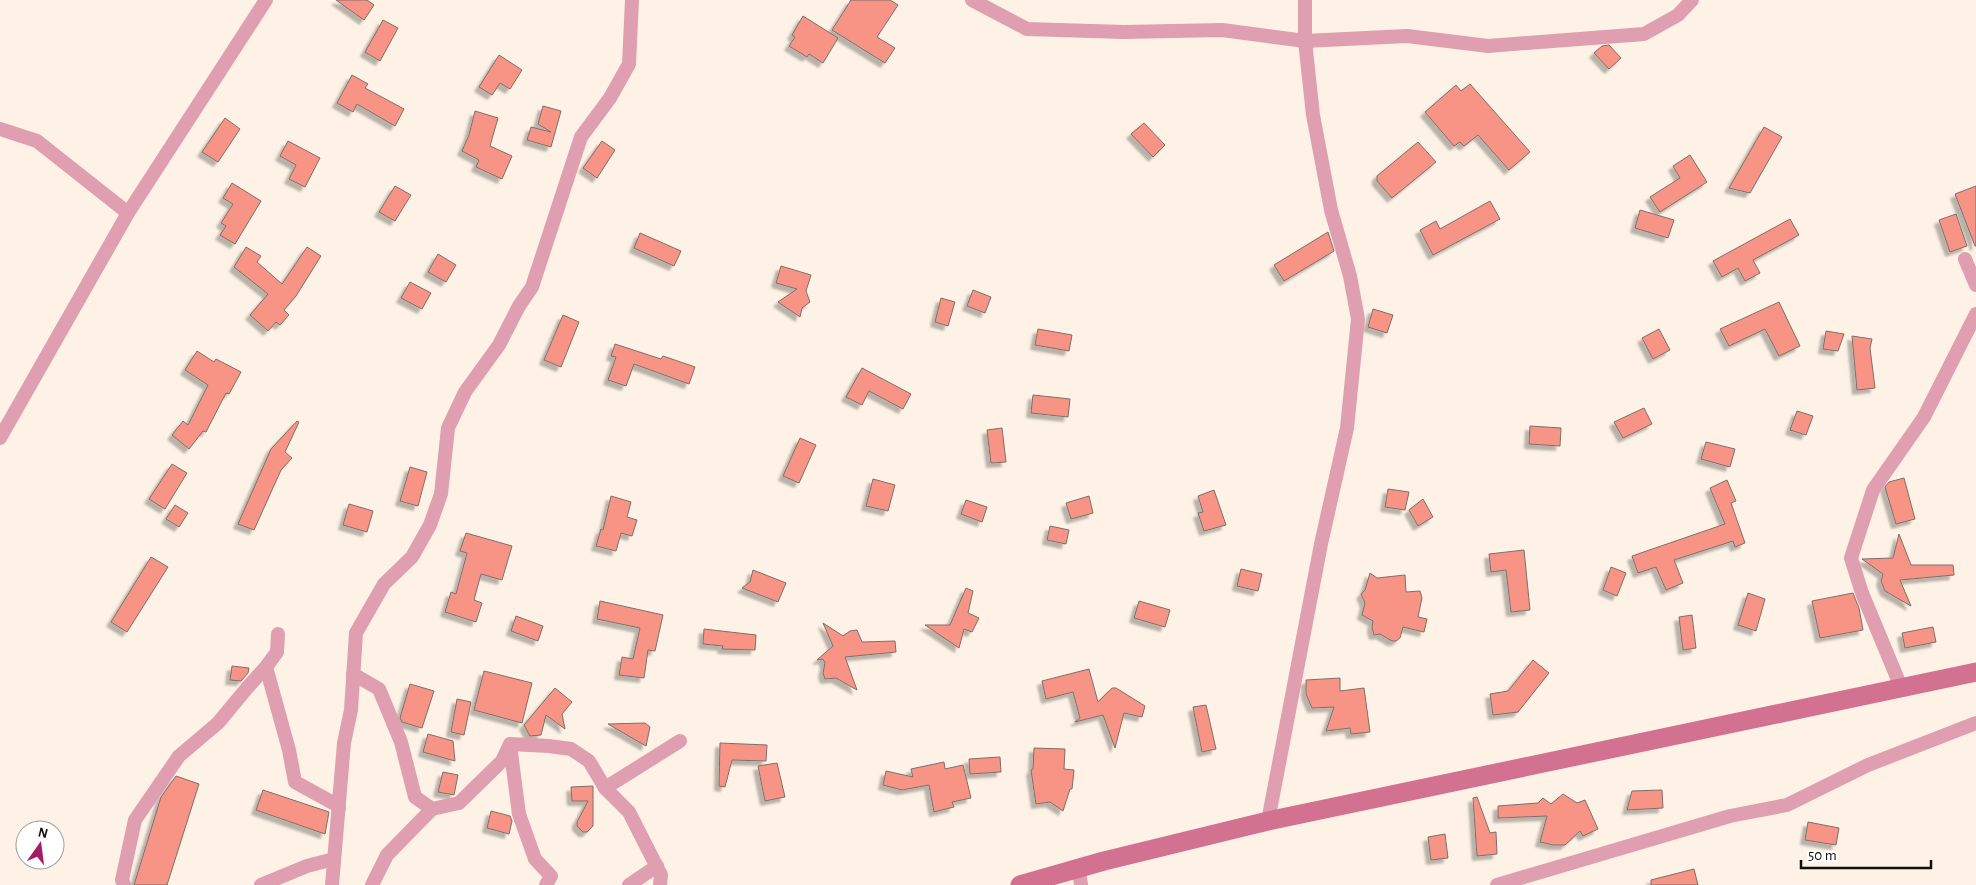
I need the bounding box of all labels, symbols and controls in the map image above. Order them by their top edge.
north arrow [15,820,65,870]
text: N [36,825,49,841]
scale bar [1801,838,1931,870]
text: 50 m [1808,848,1837,863]

